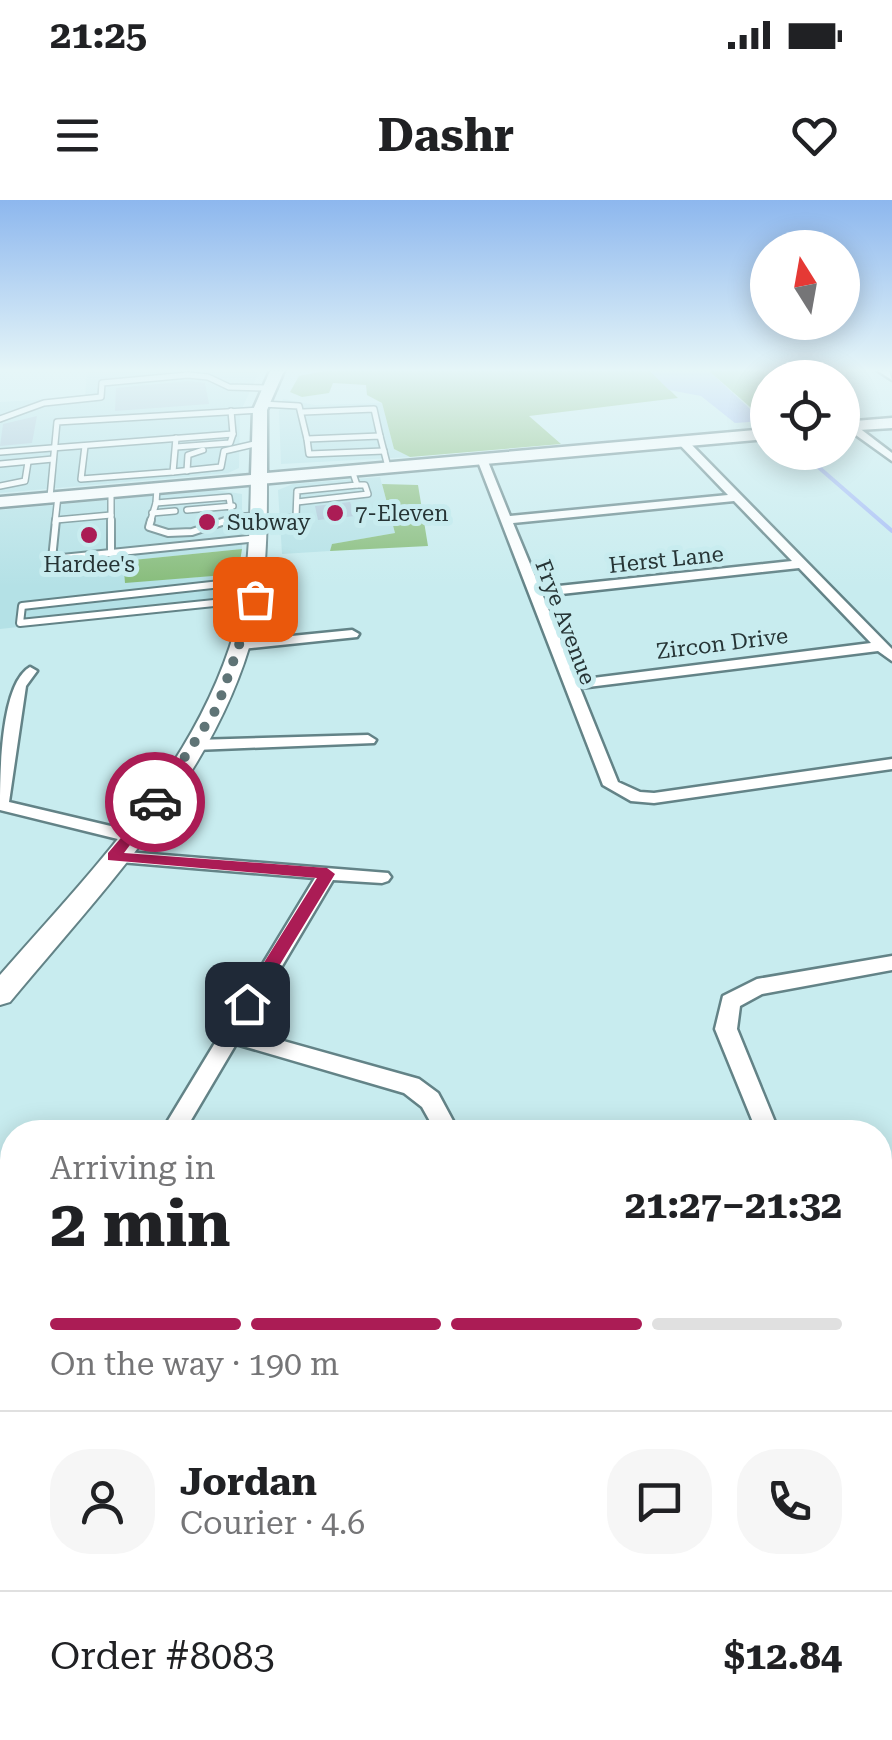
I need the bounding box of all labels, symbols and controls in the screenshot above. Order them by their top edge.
text: 21:25 [50,13,147,57]
icon: menu [50,108,105,163]
icon: heart [787,108,842,163]
text: Dashr [378,109,514,162]
north arrow [750,230,860,340]
map controls [750,230,860,470]
button: locate [750,360,860,470]
place label: 7-Eleven [355,501,448,526]
marker: 7-Eleven [324,502,346,524]
place label: Subway [227,510,310,535]
marker: Subway [196,511,218,533]
marker: Hardee's [78,524,100,546]
street label: Herst Lane [607,541,725,578]
place label: Hardee's [43,552,135,577]
street label: Frye Avenue [530,556,601,688]
pin [213,557,298,642]
icon: bag [228,572,283,627]
street label: Zircon Drive [655,623,789,664]
courier [105,752,205,852]
icon: car [128,775,183,830]
pin [205,962,290,1047]
icon: home [220,977,275,1032]
text: Arriving in [50,1149,215,1187]
text: 21:27–21:32 [625,1183,842,1227]
text: 2 min [50,1186,231,1262]
text: On the way · 190 m [50,1345,339,1383]
button: person [50,1449,155,1554]
button: chat [607,1449,712,1554]
button: phone [737,1449,842,1554]
text: Jordan [180,1460,317,1504]
text: Courier · 4.6 [180,1504,365,1542]
text: Order #8083 [50,1634,275,1678]
text: $12.84 [724,1634,842,1678]

